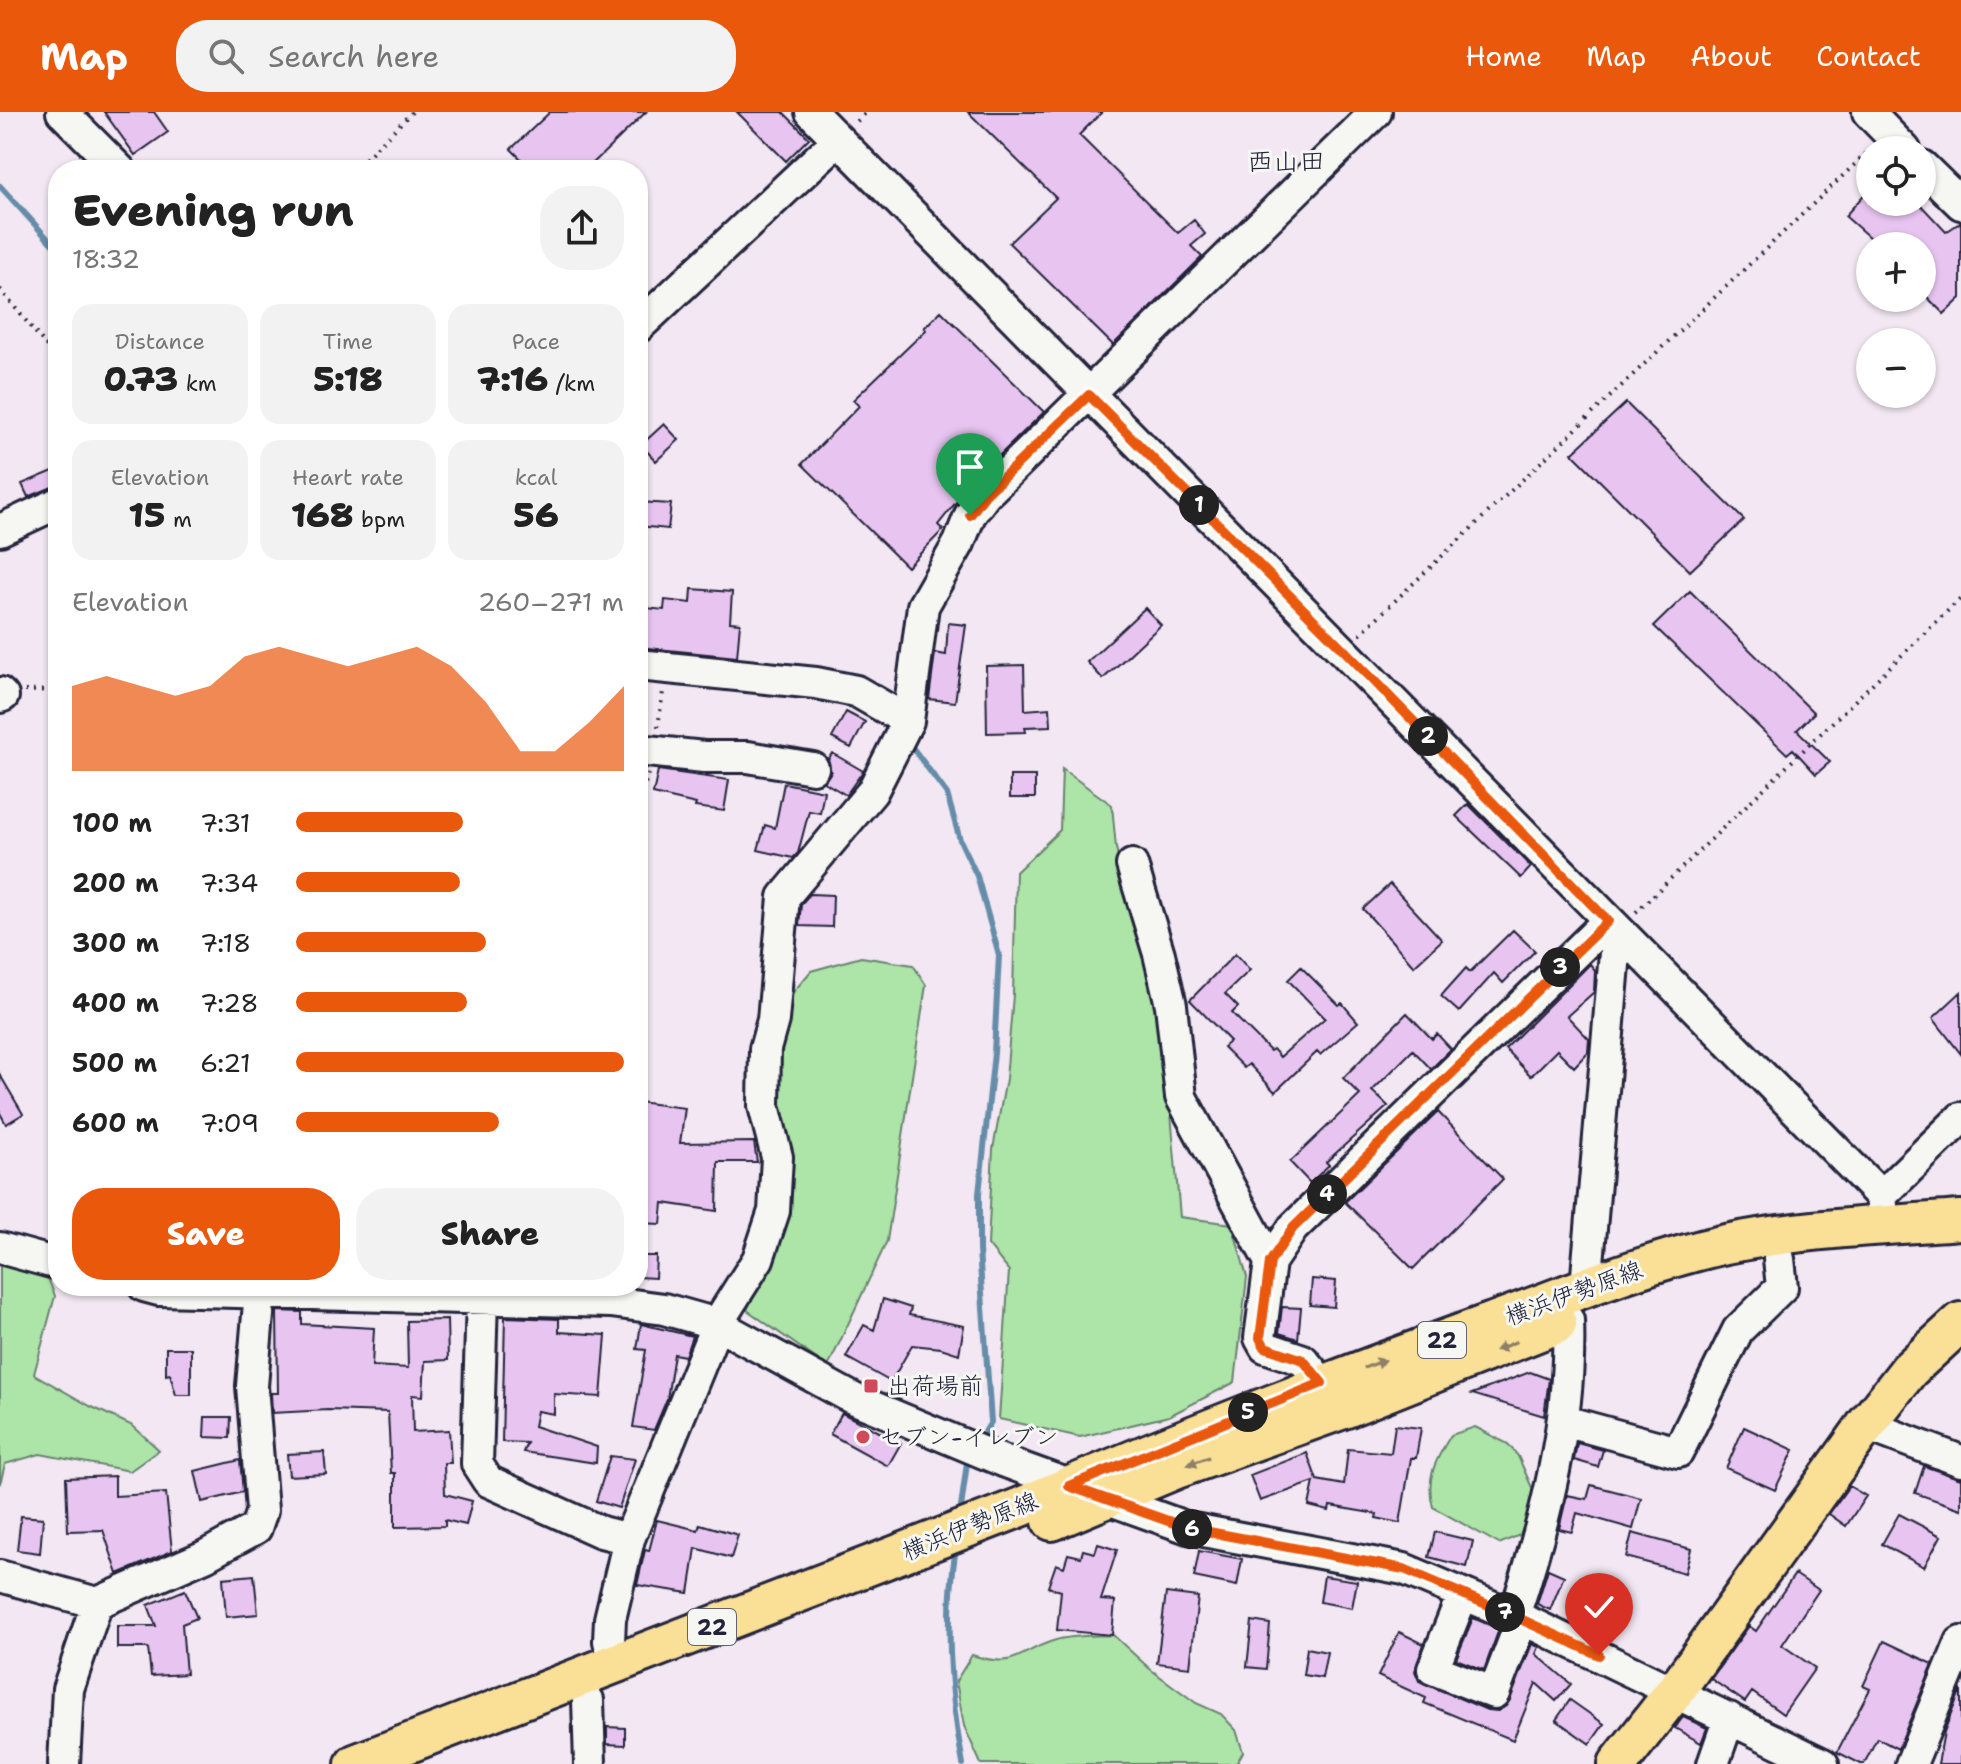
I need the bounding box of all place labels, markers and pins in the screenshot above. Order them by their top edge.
pin [936,433,1004,515]
pin: 1 [1179,485,1219,525]
pin: 2 [1408,716,1448,756]
pin: 3 [1540,947,1580,987]
pin: 4 [1307,1174,1347,1214]
place label: 出荷場前 [887,1370,983,1402]
marker: 出荷場前 [862,1377,880,1395]
pin: 5 [1228,1392,1268,1432]
place label: セブン-イレブン [879,1421,1059,1453]
marker: セブン-イレブン [854,1428,872,1446]
pin: 6 [1172,1509,1212,1549]
pin [1565,1573,1633,1655]
pin: 7 [1485,1592,1525,1632]

